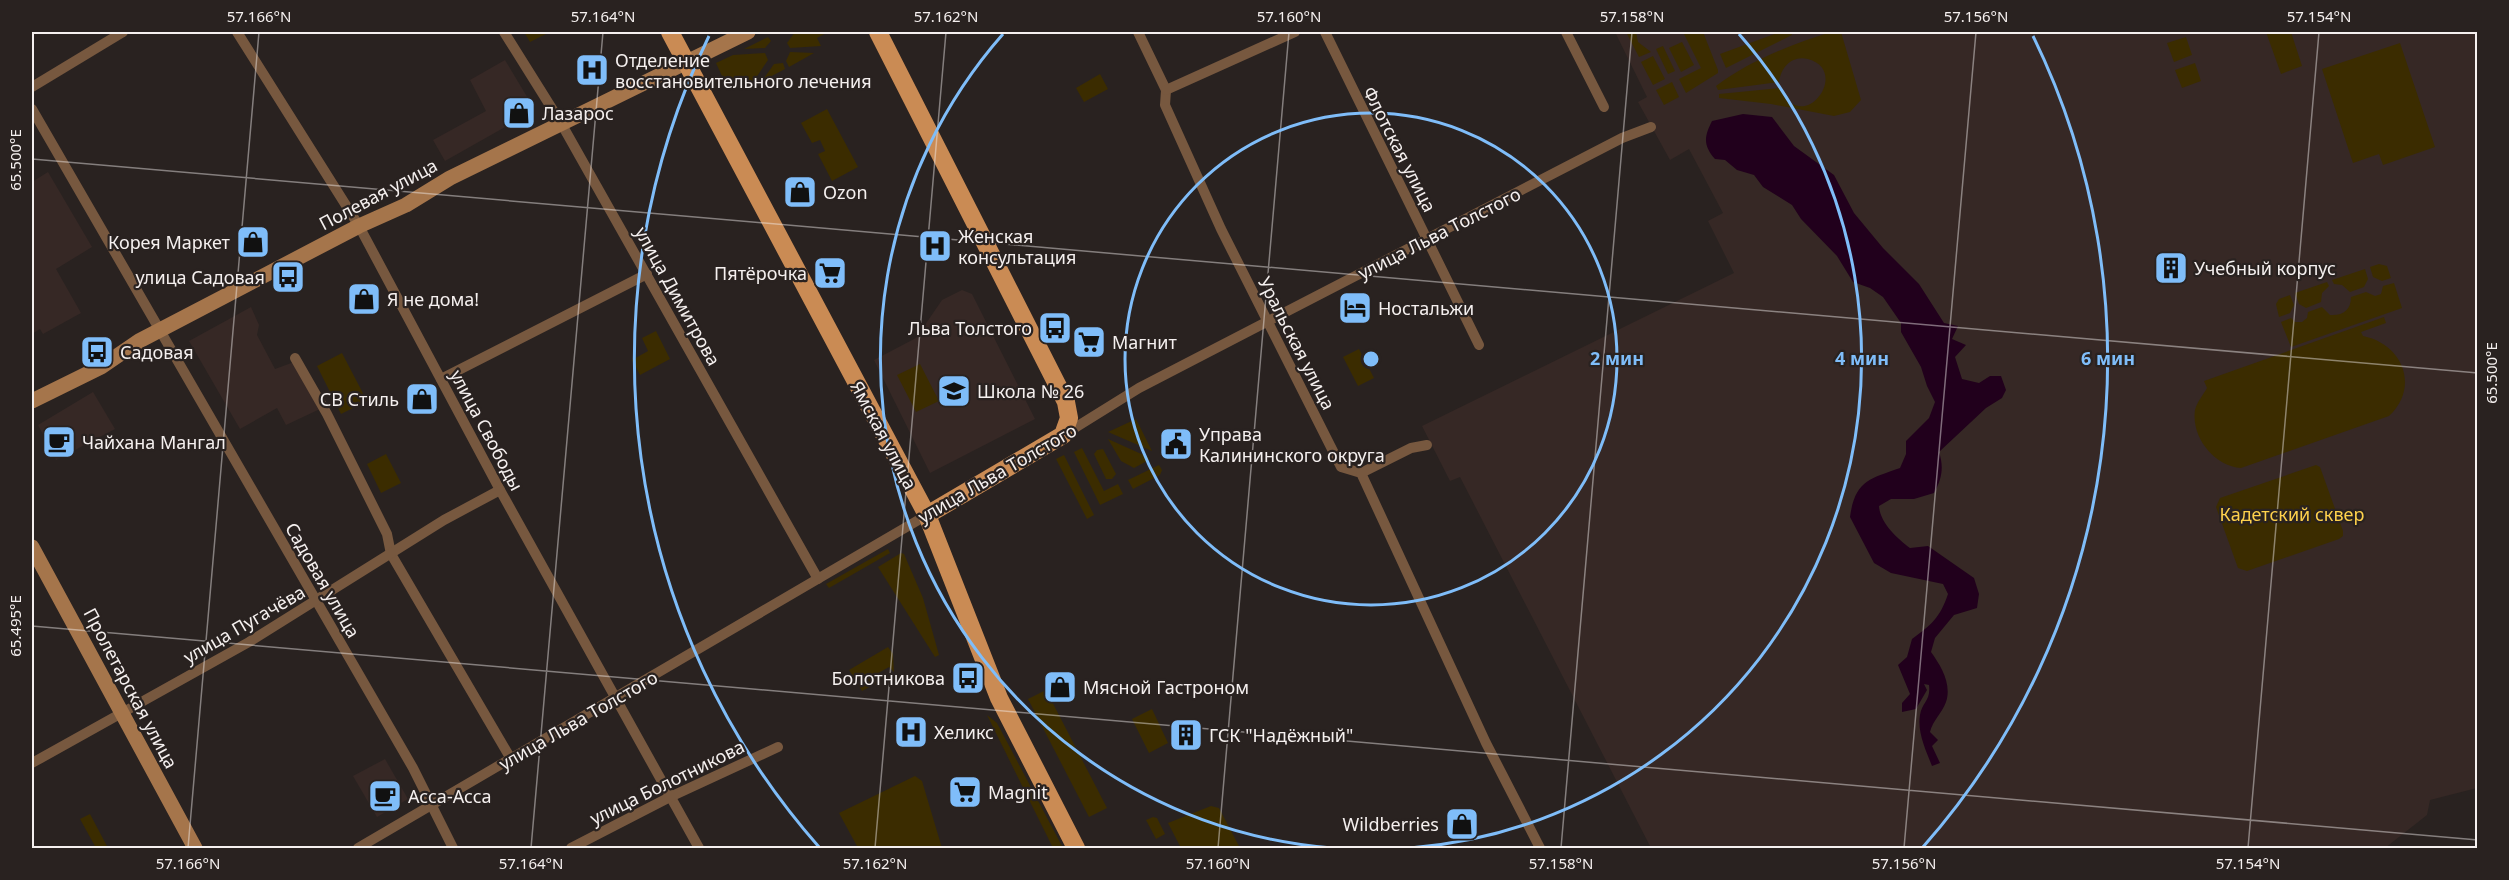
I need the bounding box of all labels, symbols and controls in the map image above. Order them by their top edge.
text: 57.166°N [227,6,291,26]
text: 57.164°N [571,6,635,26]
text: 57.162°N [914,6,978,26]
text: 57.160°N [1257,6,1321,26]
text: 57.158°N [1600,6,1664,26]
text: 57.156°N [1944,6,2008,26]
text: 57.154°N [2287,6,2351,26]
place label: Отделение восстановительного лечения [615,48,872,93]
hospital icon: Отделение восстановительного лечения [574,52,610,88]
street label: Флотская улица [1358,82,1442,216]
shop icon: Лазарос [501,95,537,131]
place label: Лазарос [542,101,614,125]
text: 65.500°E [5,129,25,191]
street label: Полевая улица [315,153,441,235]
shop icon: Ozon [782,174,818,210]
place label: Ozon [823,180,868,204]
street label: улица Льва Толстого [1354,182,1524,284]
street label: улица Димитрова [630,222,726,370]
shop icon: Корея Маркет [235,224,271,260]
place label: Женская консультация [958,224,1076,269]
hospital icon: Женская консультация [917,228,953,264]
place label: Корея Маркет [108,230,231,254]
building icon: Учебный корпус [2153,250,2189,286]
supermarket icon: Пятёрочка [812,255,848,291]
place label: Учебный корпус [2194,256,2336,280]
bus stop icon: улица Садовая [270,259,306,295]
place label: Пятёрочка [714,261,807,285]
place label: улица Садовая [136,265,265,289]
street label: Уральская улица [1253,272,1341,414]
shop icon: Я не дома! [346,281,382,317]
place label: Я не дома! [387,287,479,311]
hotel icon: Ностальжи [1337,290,1373,326]
place label: Ностальжи [1378,296,1474,320]
bus stop icon: Льва Толстого [1037,310,1073,346]
place label: Льва Толстого [908,316,1032,340]
supermarket icon: Магнит [1071,324,1107,360]
place label: Магнит [1112,330,1177,354]
bus stop icon: Садовая [79,334,115,370]
place label: Садовая [120,340,194,364]
text: 65.500°E [2481,342,2501,404]
text: 2 мин [1590,346,1644,370]
text: 4 мин [1835,346,1889,370]
text: 6 мин [2081,346,2135,370]
centre of rings [1361,349,1381,369]
street label: улица Свободы [445,365,529,495]
school or university icon: Школа № 26 [936,373,972,409]
street label: Ямская улица [845,377,923,493]
place label: Школа № 26 [977,379,1084,403]
shop icon: СВ Стиль [404,381,440,417]
place label: СВ Стиль [320,387,399,411]
street label: улица Льва Толстого [913,418,1081,528]
place label: Управа Калининского округа [1199,422,1385,467]
cafe icon: Чайхана Мангал [41,424,77,460]
public building icon: Управа Калининского округа [1158,426,1194,462]
place label: Чайхана Мангал [82,430,226,454]
park label: Кадетский сквер [2220,502,2364,526]
street label: Садовая улица [280,518,366,642]
street label: улица Пугачёва [179,579,309,669]
text: 65.495°E [5,595,25,657]
street label: Пролетарская улица [78,604,184,772]
bus stop icon: Болотникова [950,660,986,696]
street label: улица Льва Толстого [494,665,662,775]
place label: Болотникова [832,666,945,690]
shop icon: Мясной Гастроном [1042,669,1078,705]
place label: Мясной Гастроном [1083,675,1249,699]
hospital icon: Хеликс [893,714,929,750]
building icon: ГСК "Надёжный" [1168,717,1204,753]
place label: Хеликс [934,720,994,744]
place label: ГСК "Надёжный" [1209,723,1353,747]
street label: улица Болотникова [586,734,748,830]
supermarket icon: Magnit [947,774,983,810]
cafe icon: Асса-Асса [367,778,403,814]
place label: Magnit [988,780,1048,804]
place label: Асса-Асса [408,784,492,808]
shop icon: Wildberries [1444,806,1480,842]
place label: Wildberries [1342,812,1439,836]
text: 57.166°N [156,853,220,873]
text: 57.164°N [499,853,563,873]
text: 57.162°N [843,853,907,873]
text: 57.160°N [1186,853,1250,873]
text: 57.158°N [1529,853,1593,873]
text: 57.156°N [1872,853,1936,873]
text: 57.154°N [2216,853,2280,873]

